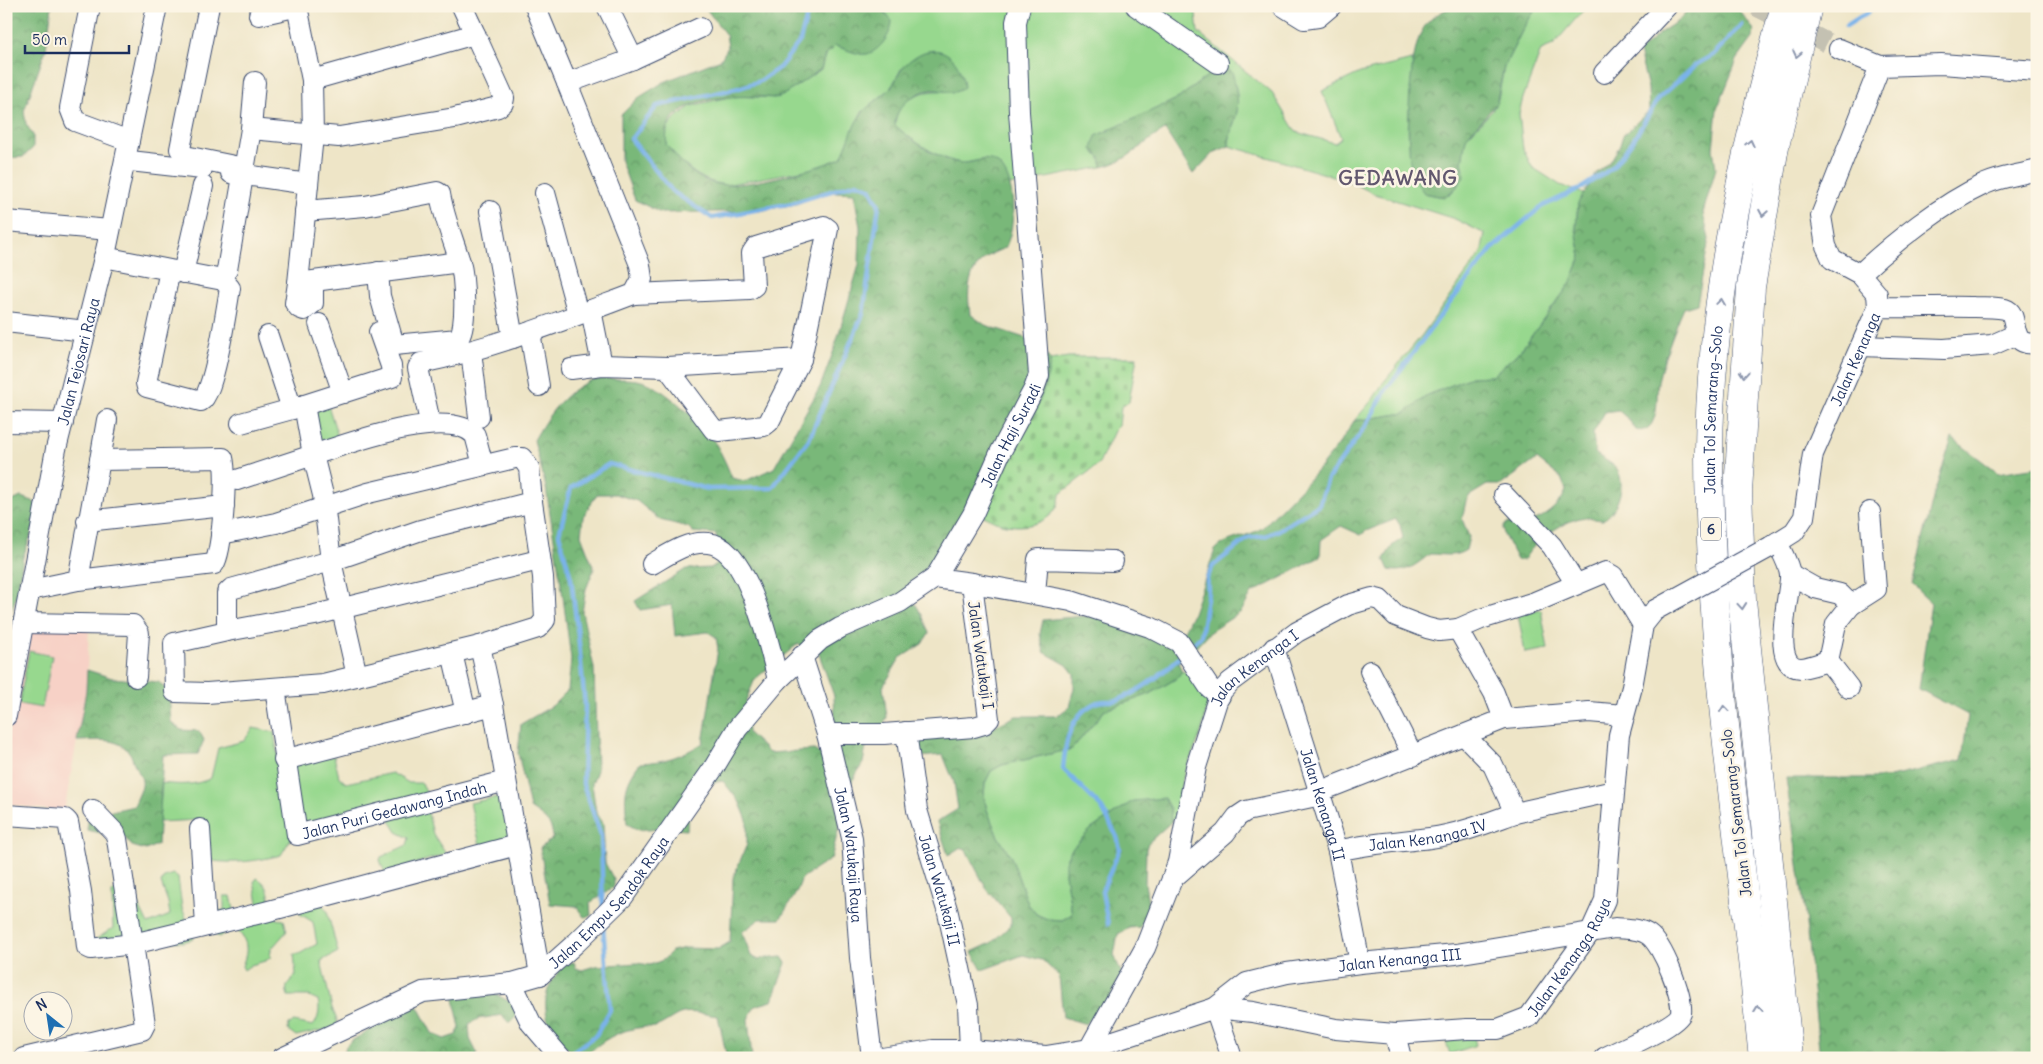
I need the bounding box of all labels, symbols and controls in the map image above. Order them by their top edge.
scale bar [25,22,129,54]
text: 50 m [32,30,67,49]
one-way arrow [1792,49,1803,58]
one-way arrow [1744,138,1755,147]
district label: GEDAWANG [1338,165,1458,190]
one-way arrow [1759,208,1769,217]
street label: Jalan Tejosari Raya [53,295,103,427]
one-way arrow [1715,298,1726,306]
street label: Jalan Kenanga [1826,309,1884,409]
street label: Jalan Tol Semarang–Solo [1699,324,1726,494]
one-way arrow [1739,370,1750,378]
street label: Jalan Haji Suradi [977,381,1045,490]
road number: 6 [1701,518,1721,540]
street label: Jalan Watukaji I [964,600,998,710]
one-way arrow [1737,602,1748,610]
street label: Jalan Kenanga I [1207,625,1302,708]
one-way arrow [1718,704,1729,712]
street label: Jalan Tol Semarang–Solo [1716,728,1756,898]
street label: Jalan Kenanga II [1297,746,1349,862]
street label: Jalan Puri Gedawang Indah [300,777,489,843]
street label: Jalan Watukaji Raya [830,785,867,924]
street label: Jalan Kenanga IV [1367,815,1489,854]
street label: Jalan Empu Sendok Raya [545,832,673,972]
street label: Jalan Watukaji II [915,832,964,948]
street label: Jalan Kenanga Raya [1523,894,1615,1020]
street label: Jalan Kenanga III [1337,944,1462,975]
north arrow [22,992,72,1042]
text: N [33,995,50,1015]
one-way arrow [1753,1005,1764,1013]

